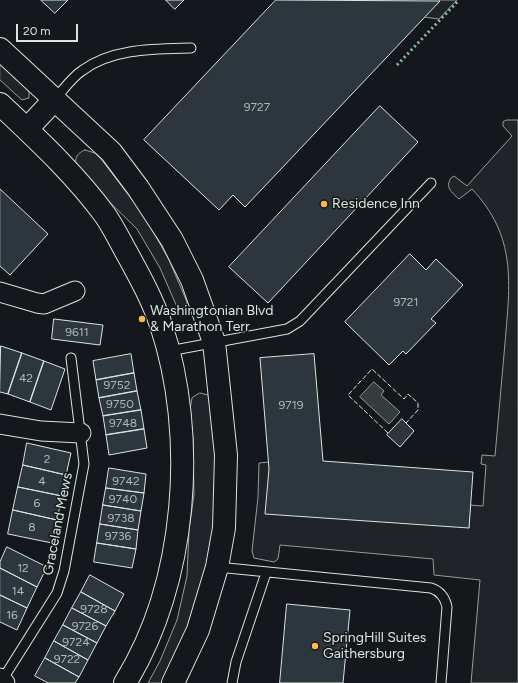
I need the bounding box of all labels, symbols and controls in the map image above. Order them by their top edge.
scale bar [18,16,80,42]
text: 20 m [23,24,51,38]
house number: 9727 [244,100,270,114]
place label: Residence Inn [332,196,420,212]
marker: Residence Inn [319,199,329,209]
house number: 9721 [394,295,418,309]
place label: Washingtonian Blvd & Marathon Terr [150,303,273,336]
marker: Washingtonian Blvd & Marathon Terr [137,314,147,324]
house number: 9611 [65,325,89,339]
house number: 42 [19,371,33,385]
house number: 9752 [104,378,130,392]
house number: 9750 [106,397,134,411]
house number: 9719 [279,398,303,412]
house number: 9748 [109,416,137,430]
house number: 2 [44,452,50,466]
street label: Graceland Mews [40,471,76,577]
house number: 4 [38,474,46,488]
house number: 9742 [112,474,140,488]
house number: 9740 [109,492,137,506]
house number: 6 [34,496,40,510]
house number: 9738 [107,511,135,525]
house number: 8 [28,520,36,534]
house number: 9736 [105,529,131,543]
house number: 12 [17,561,29,575]
house number: 14 [12,584,24,598]
house number: 9728 [80,602,108,616]
house number: 16 [6,608,18,622]
house number: 9726 [72,619,98,633]
place label: SpringHill Suites Gaithersburg [323,630,426,662]
house number: 9724 [62,635,90,649]
marker: SpringHill Suites Gaithersburg [310,641,320,651]
house number: 9722 [54,652,80,666]

